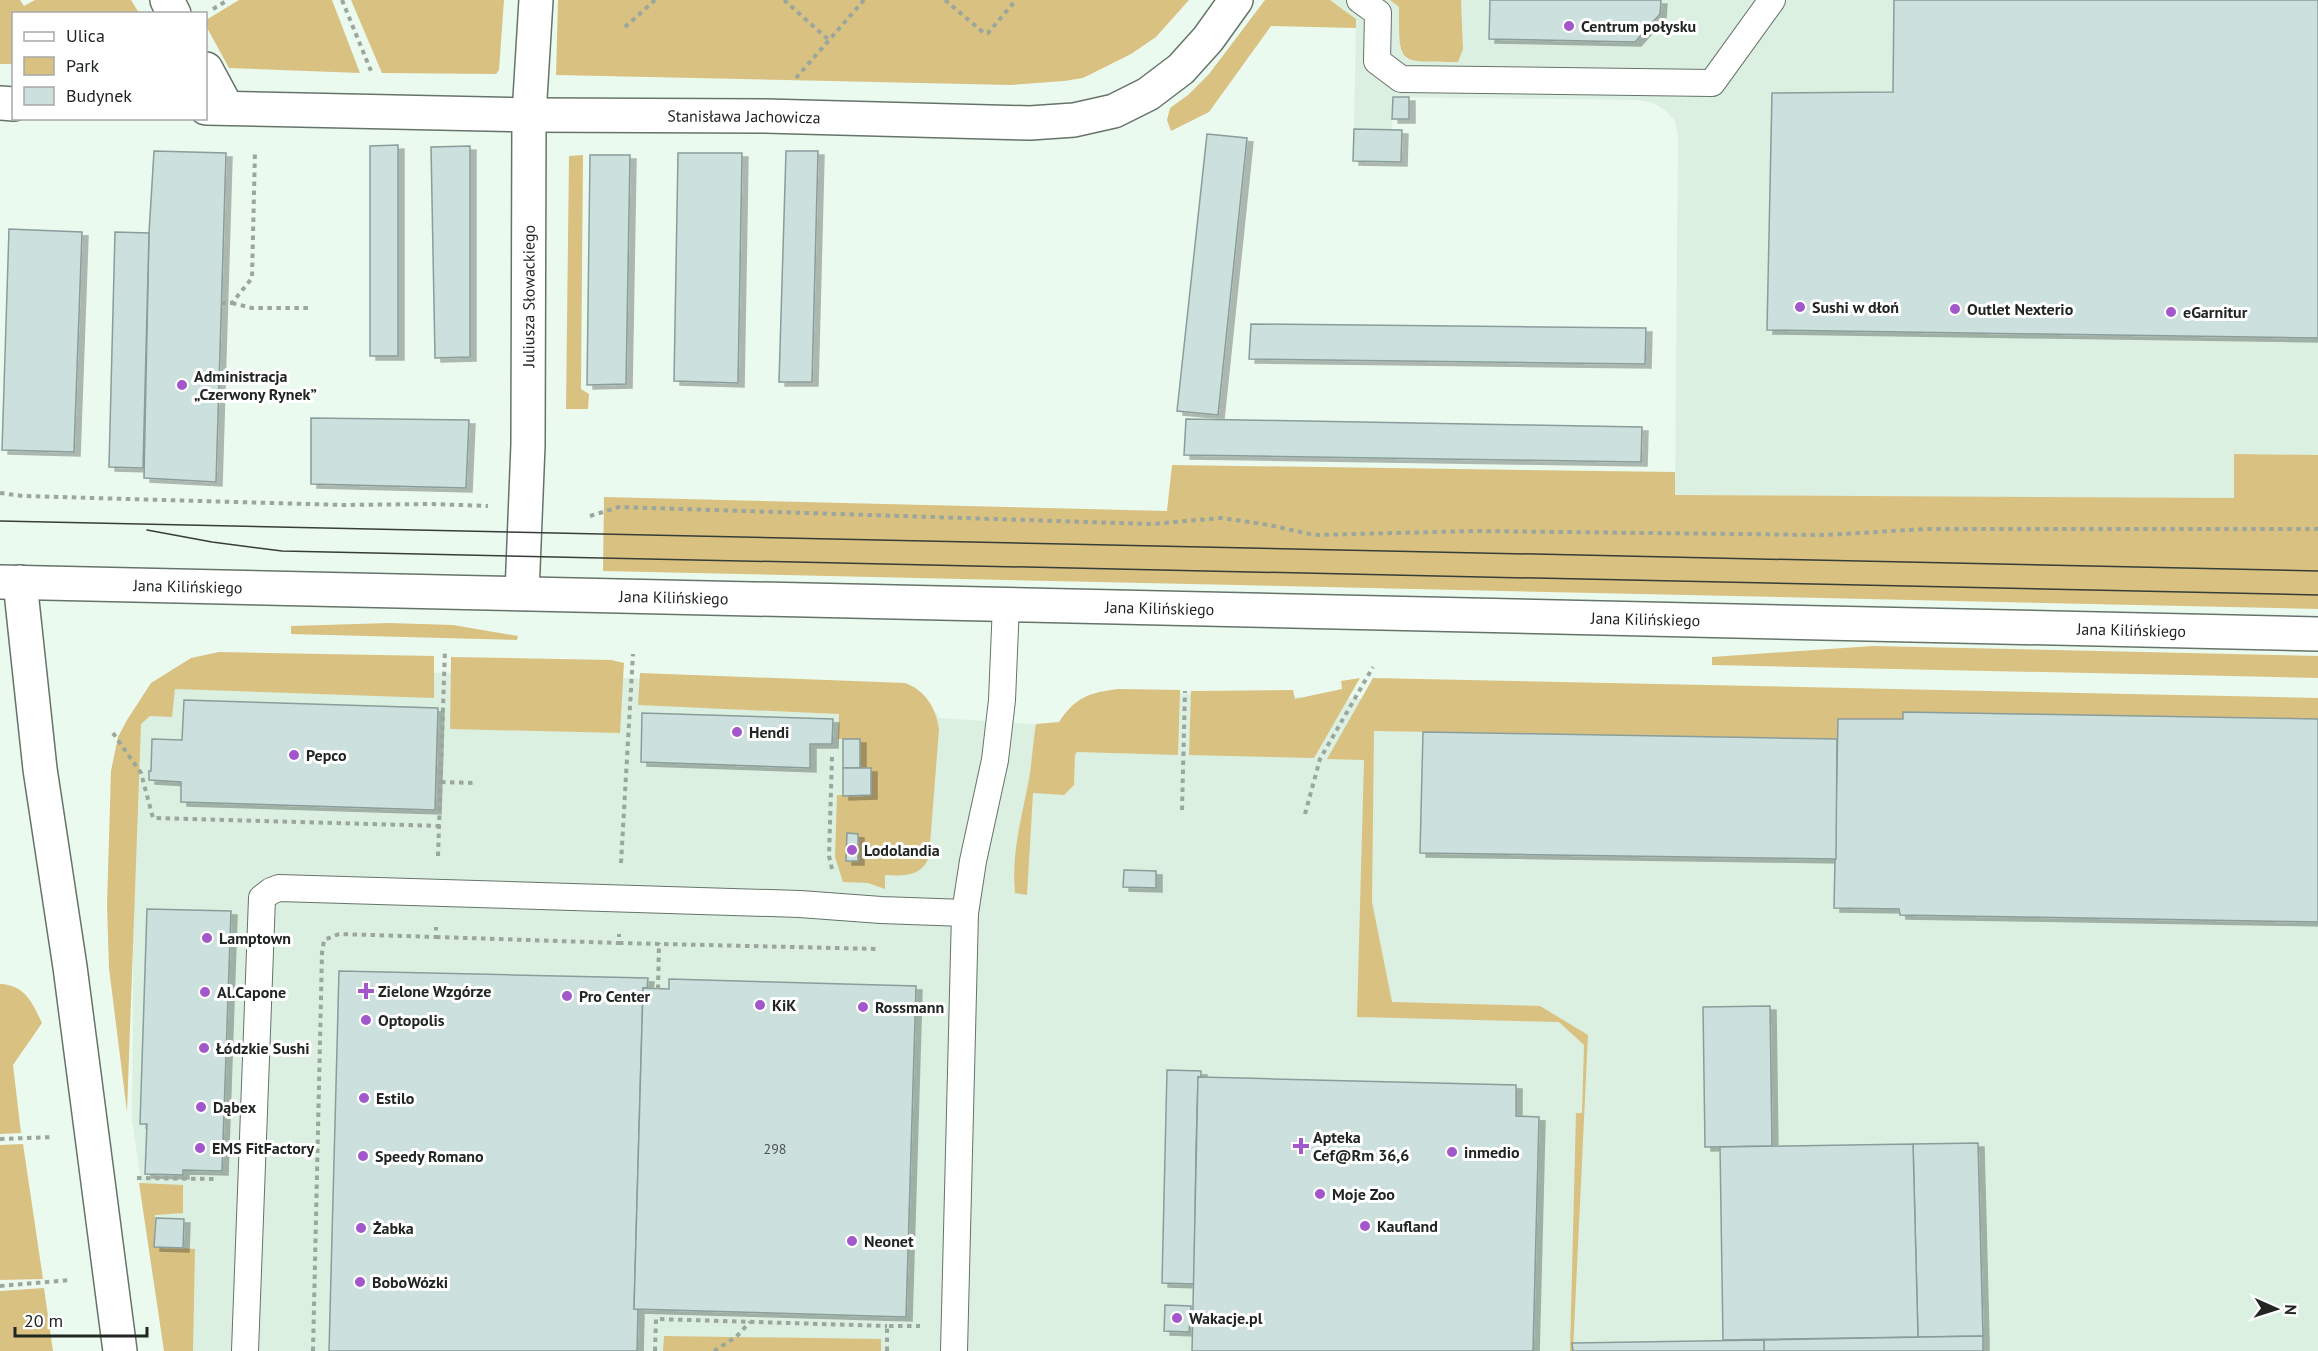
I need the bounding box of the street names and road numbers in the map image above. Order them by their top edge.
street label: Stanisława Jachowicza [667,106,821,127]
street label: Juliusza Słowackiego [518,225,539,368]
street label: Jana Kilińskiego [132,575,243,597]
street label: Jana Kilińskiego [618,586,729,608]
street label: Jana Kilińskiego [1104,597,1215,619]
street label: Jana Kilińskiego [1590,608,1700,630]
street label: Jana Kilińskiego [2076,619,2186,641]

